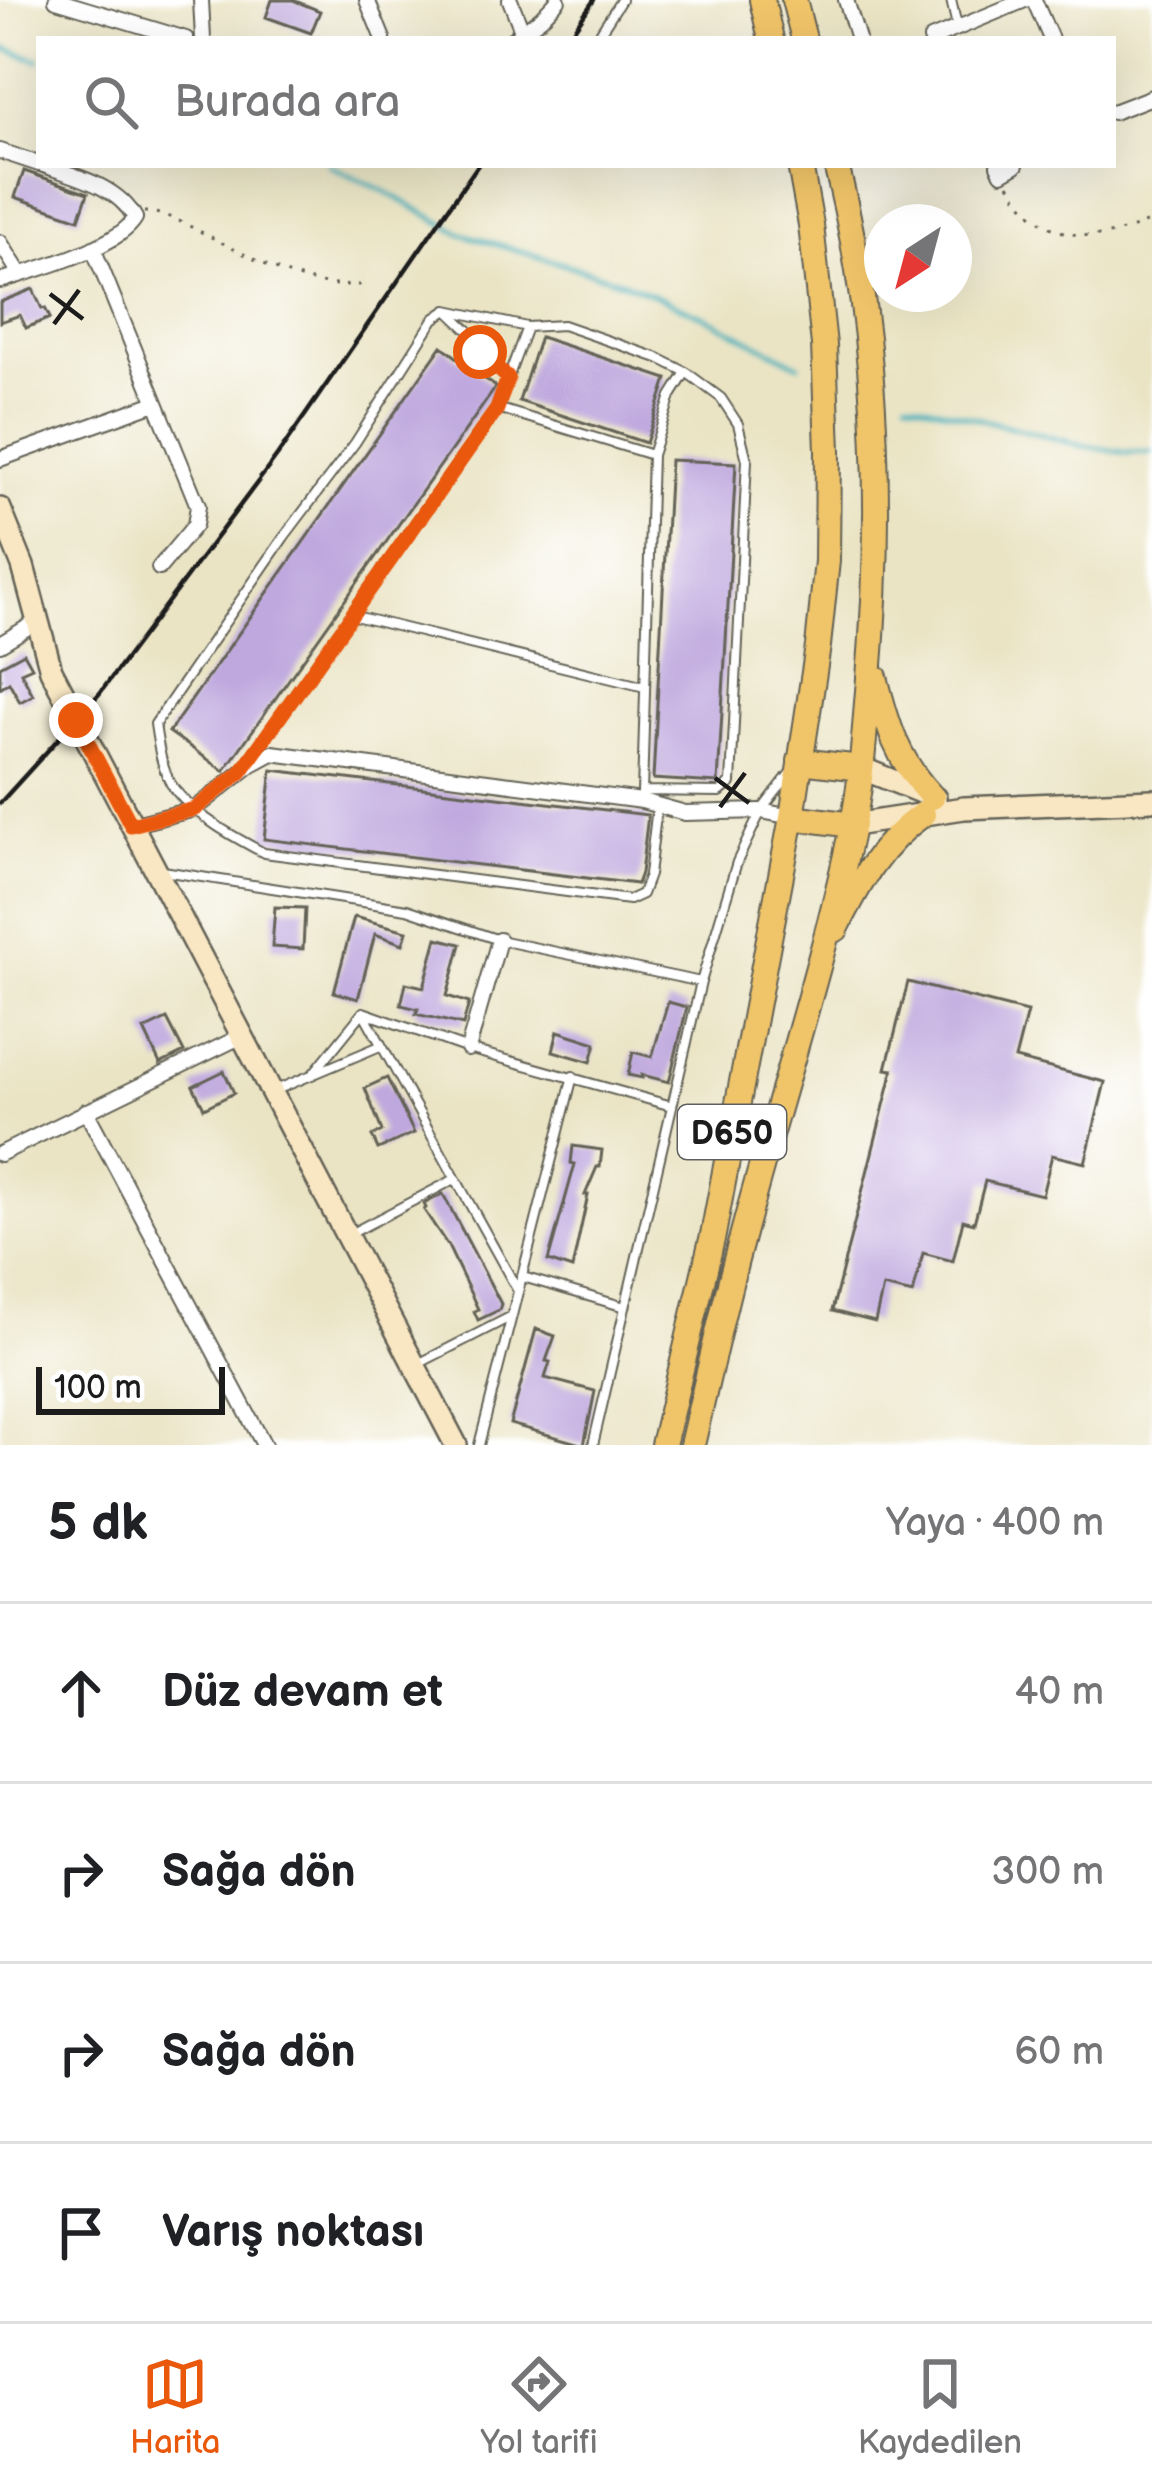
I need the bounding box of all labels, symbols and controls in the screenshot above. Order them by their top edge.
search box [36,36,1116,168]
icon: search [78,69,144,135]
text: Burada ara [174,75,400,130]
north arrow [864,204,972,312]
route start [453,325,507,379]
route end [49,693,103,747]
road number: D650 [678,1105,786,1159]
scale bar [36,1361,225,1414]
text: 100 m [54,1368,142,1408]
text: 5 dk [48,1493,148,1554]
text: Yaya · 400 m [886,1500,1104,1547]
icon: ahead [48,1660,114,1726]
text: Düz devam et [162,1665,443,1720]
text: 40 m [1014,1669,1104,1716]
icon: right [48,1840,114,1906]
text: Sağa dön [162,1845,356,1900]
text: 300 m [991,1849,1104,1896]
icon: right [48,2020,114,2086]
text: Sağa dön [162,2025,356,2080]
text: 60 m [1014,2029,1104,2076]
icon: arrive [48,2200,114,2266]
text: Varış noktası [162,2205,424,2260]
tab: Harita [130,2351,220,2463]
tab: Yol tarifi [481,2351,598,2463]
tab: Kaydedilen [858,2351,1022,2463]

